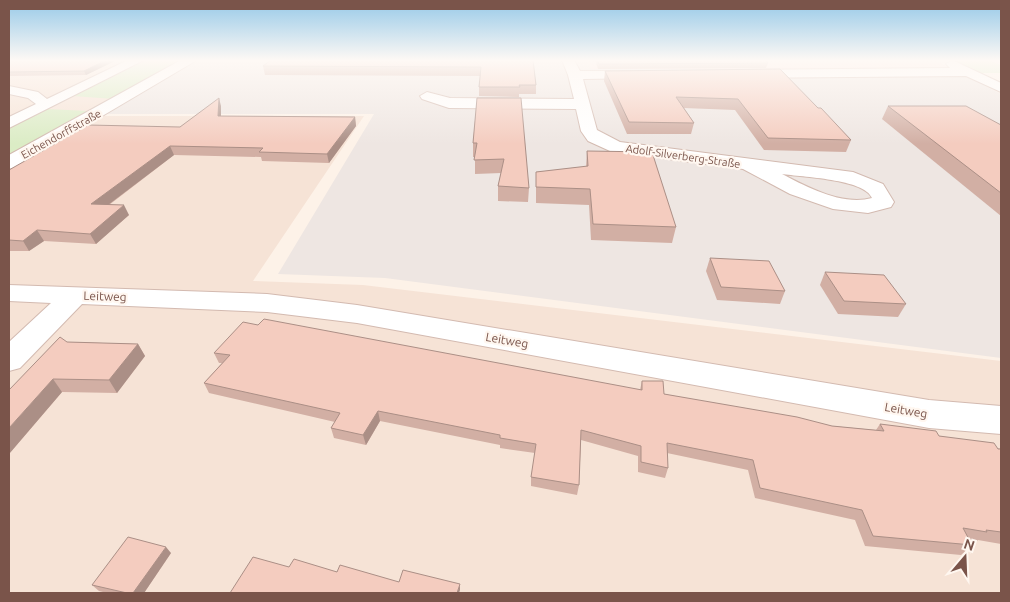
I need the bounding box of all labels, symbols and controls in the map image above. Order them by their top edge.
street label: Eichendorffstraße [19,107,103,161]
street label: Adolf-Silverberg-Straße [625,142,741,170]
street label: Leitweg [83,289,127,303]
street label: Leitweg [485,330,529,350]
street label: Leitweg [884,400,928,420]
north arrow [940,532,990,582]
text: N [962,535,977,554]

